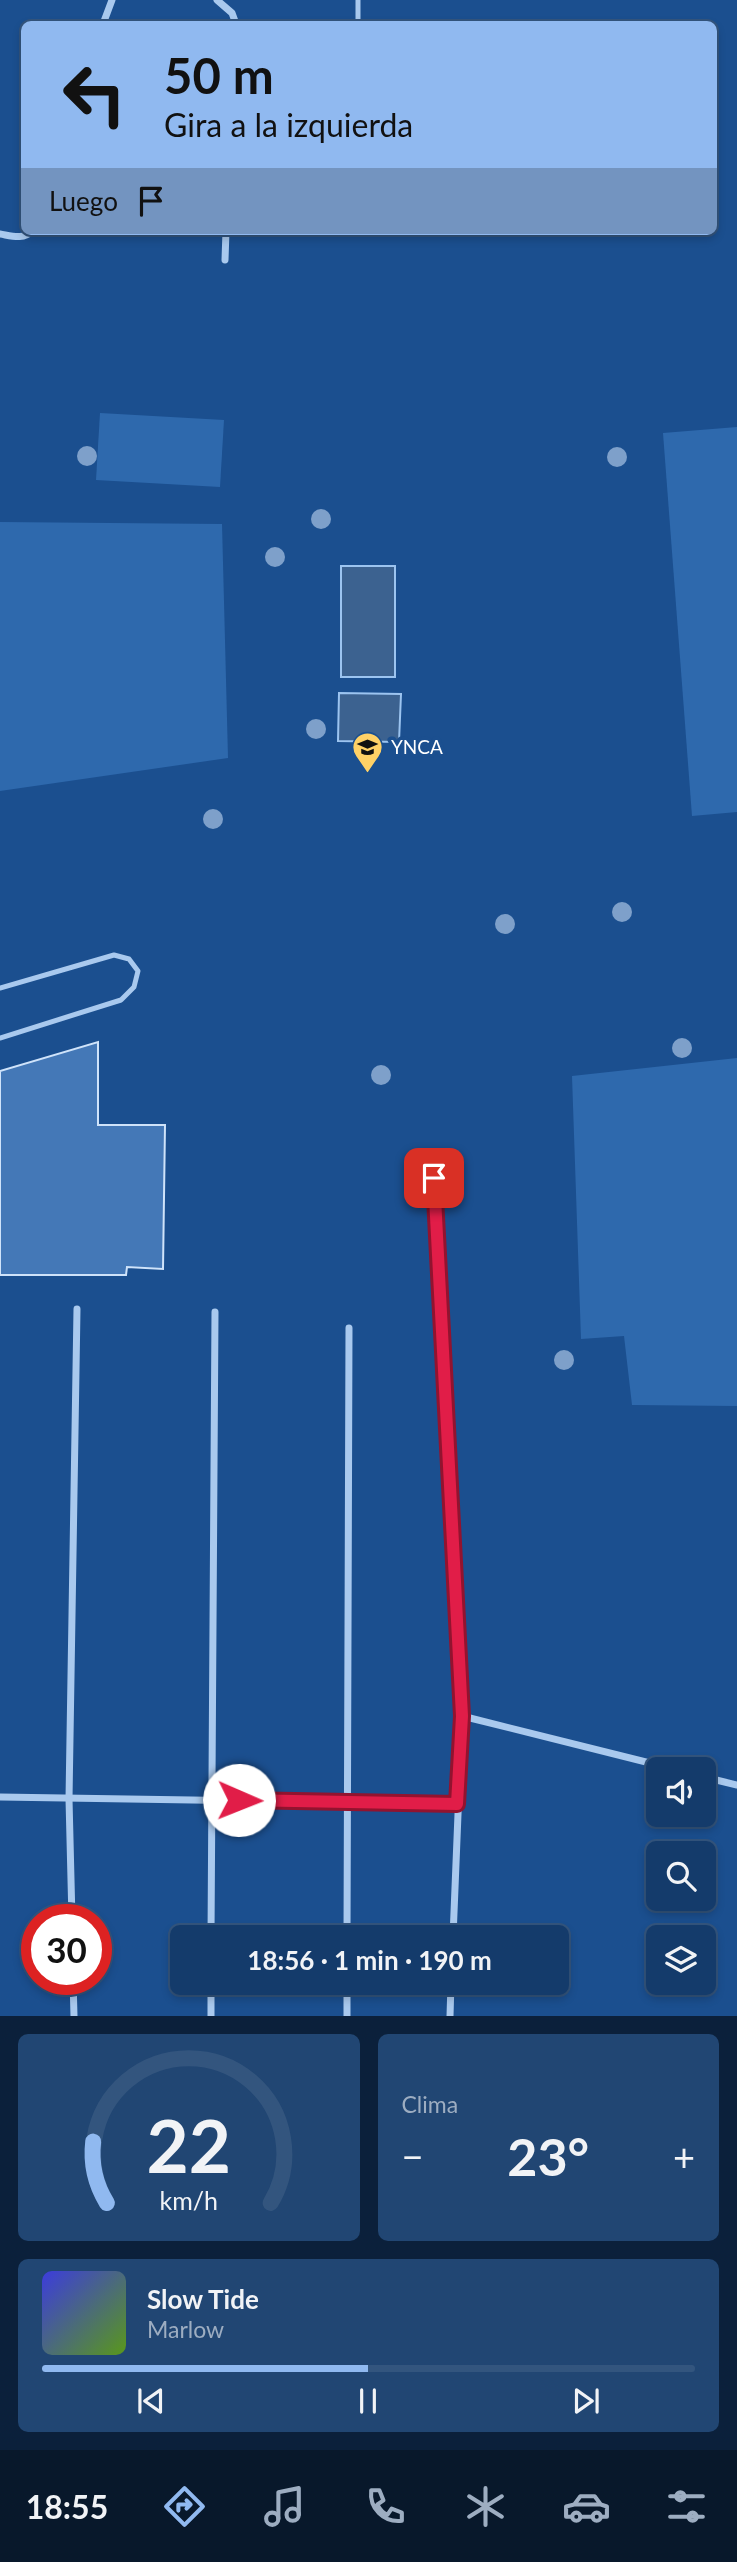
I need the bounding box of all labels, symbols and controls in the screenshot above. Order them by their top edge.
text: 50 m [164,46,274,104]
icon: left [49,49,140,140]
text: Gira a la izquierda [164,105,413,144]
icon: arrive [132,182,170,220]
text: Luego [49,185,118,217]
school or university icon: YNCA [351,730,385,774]
place label: YNCA [391,735,443,758]
pin [404,1148,464,1208]
icon: arrive [415,1159,453,1197]
map controls [646,1757,716,1995]
button: sound [646,1757,716,1827]
position arrow [202,1763,276,1837]
button: search [646,1841,716,1911]
speed limit sign: 30 [21,1904,112,1995]
button: layers [646,1925,716,1995]
text: 18:56 · 1 min · 190 m [247,1944,492,1976]
text: Clima [402,2090,458,2118]
text: 22 [147,2102,231,2190]
text: 23° [507,2125,589,2187]
text: − [402,2133,424,2179]
text: + [673,2133,695,2179]
text: km/h [159,2185,218,2215]
text: Slow Tide [147,2283,259,2315]
text: Marlow [147,2315,224,2343]
icon: previous [132,2382,170,2420]
icon: pause [349,2382,387,2420]
icon: next [567,2382,605,2420]
icon: directions [160,2482,209,2531]
icon: music [260,2482,309,2531]
icon: phone [361,2482,410,2531]
icon: climate [461,2482,510,2531]
icon: car [562,2482,611,2531]
icon: filters [662,2482,711,2531]
text: 18:55 [26,2487,108,2526]

